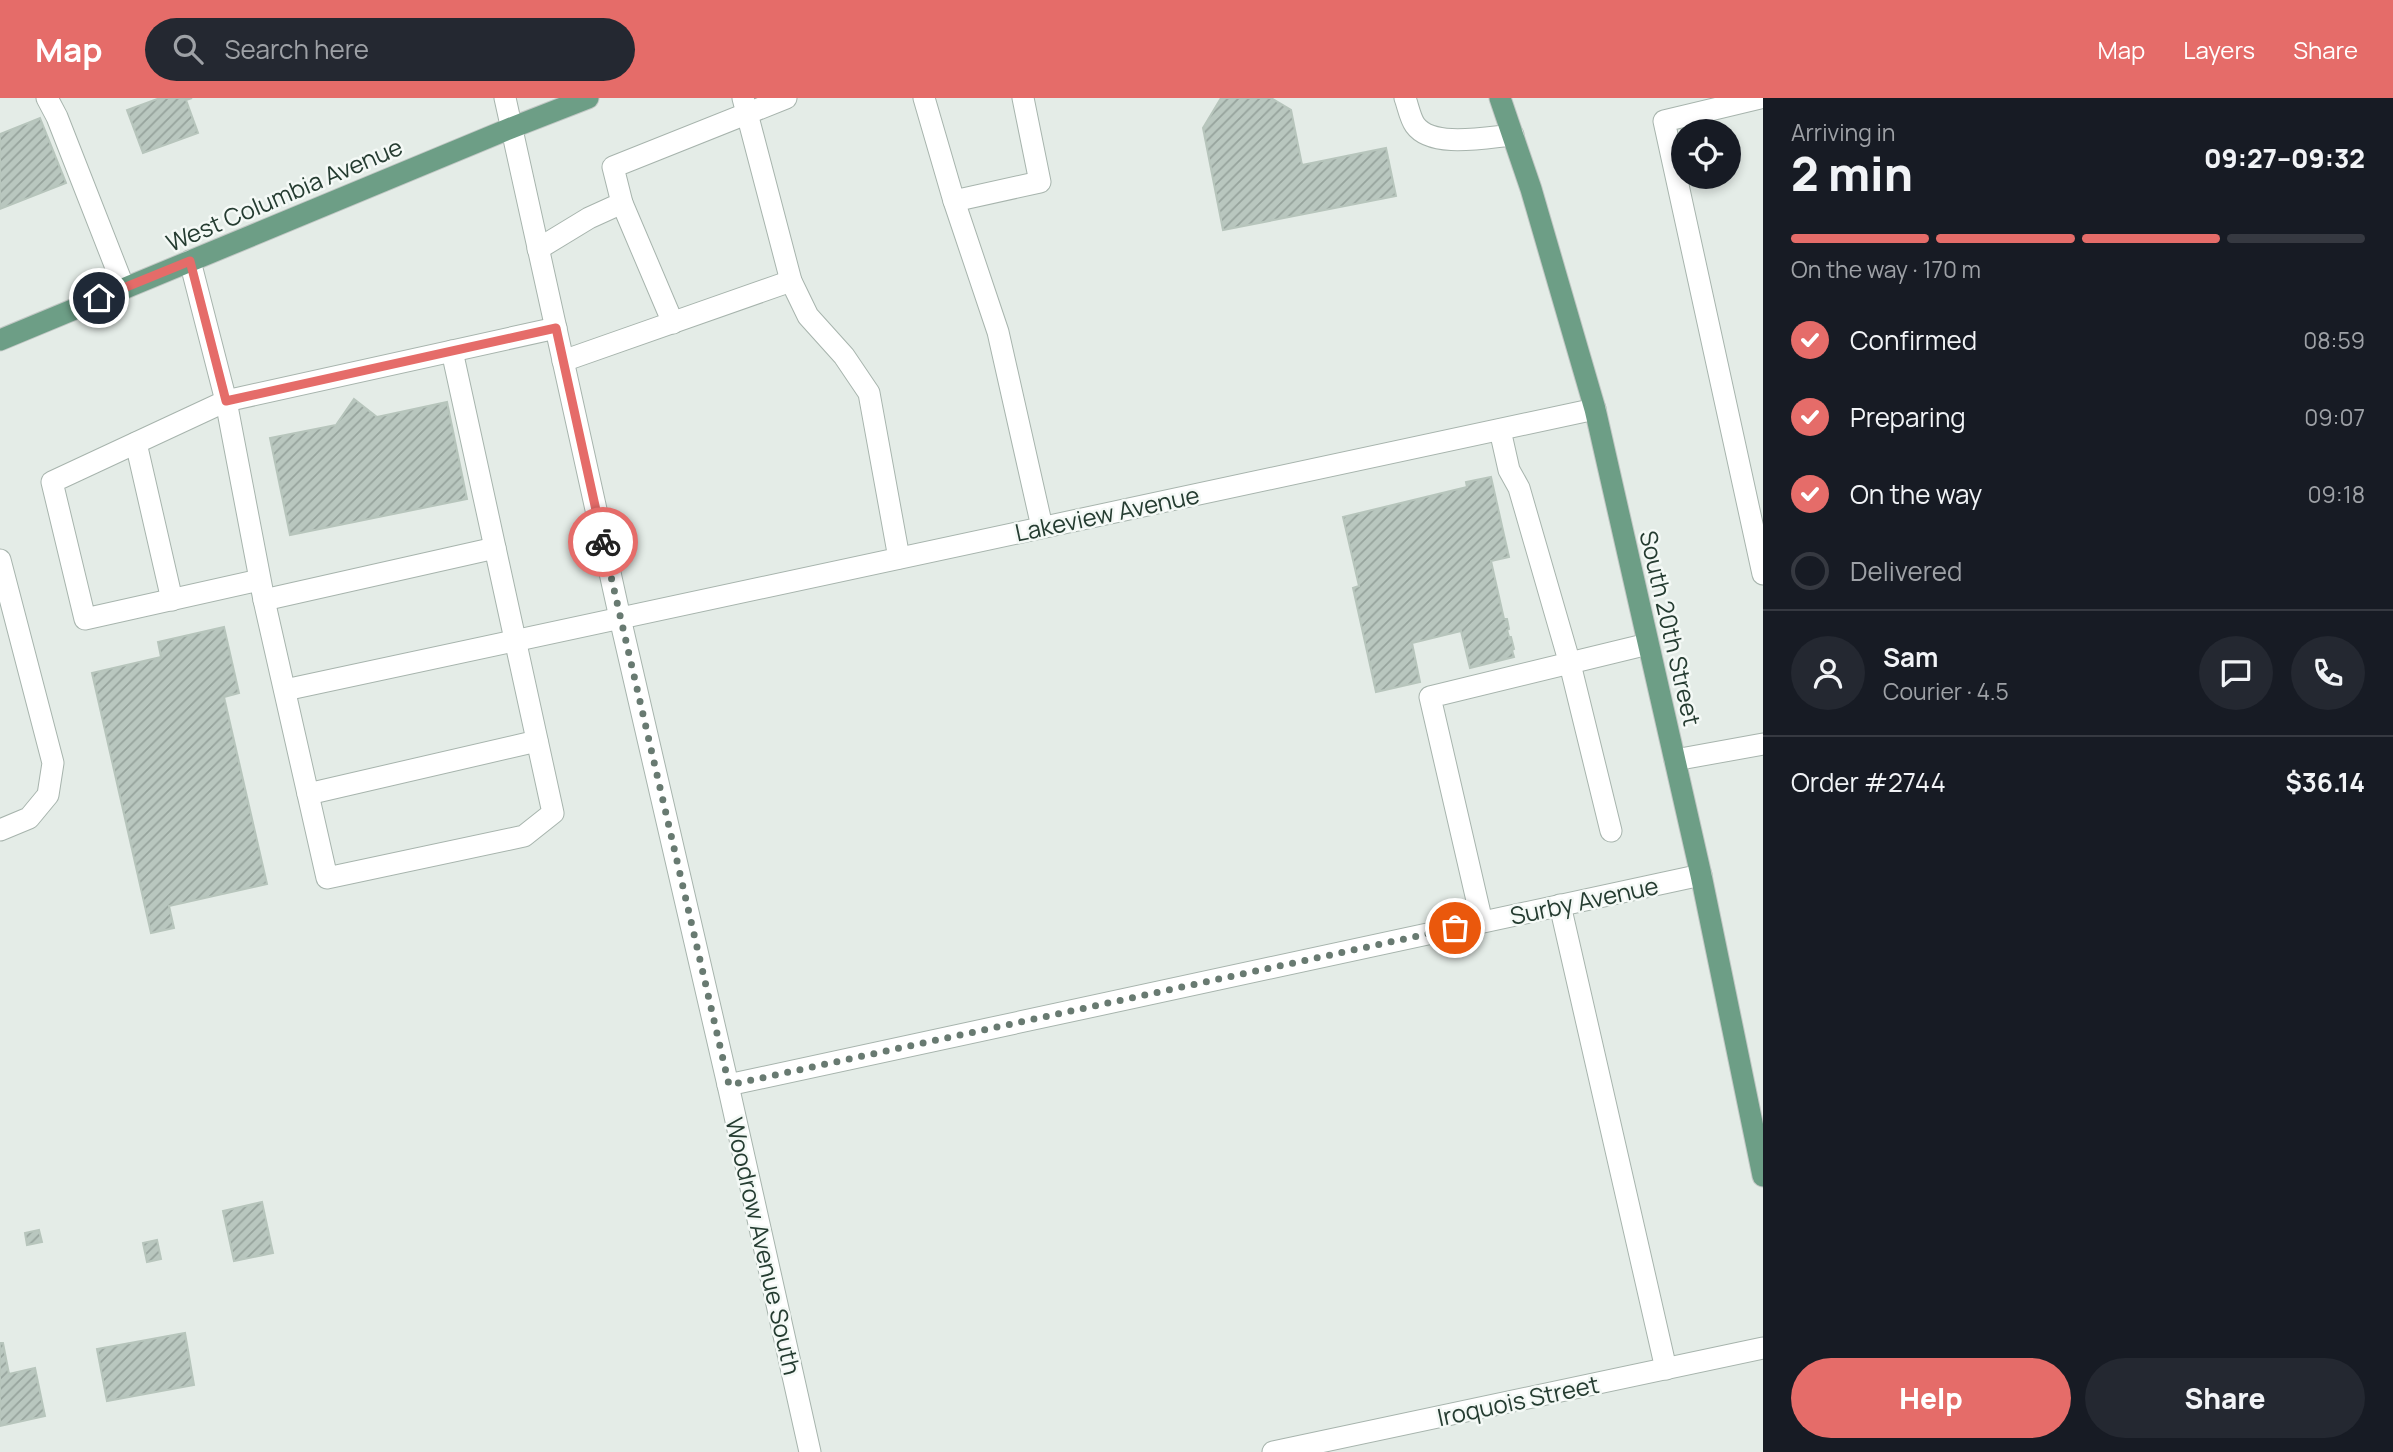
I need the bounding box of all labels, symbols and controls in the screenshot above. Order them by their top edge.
search box [145,18,635,81]
text: Map [35,27,103,72]
icon: search [169,30,207,68]
text: Search here [225,31,369,67]
text: Map [2098,33,2145,66]
text: Layers [2183,33,2255,66]
text: Share [2293,33,2358,66]
text: Arriving in [1791,116,1896,148]
map controls [1671,119,1741,189]
button: locate [1671,119,1741,189]
street label: West Columbia Avenue [161,129,407,259]
text: 09:27–09:32 [2204,140,2365,176]
text: 2 min [1791,142,1913,205]
text: On the way · 170 m [1791,253,1981,285]
pin [69,268,129,328]
icon: home [80,279,118,317]
icon: check [1791,321,1829,359]
text: Confirmed [1850,322,1977,358]
text: 08:59 [2303,324,2365,356]
icon: check [1791,398,1829,436]
text: Preparing [1850,399,1966,435]
text: 09:07 [2304,401,2365,433]
icon: check [1791,475,1829,513]
text: On the way [1850,476,1982,512]
street label: Lakeview Avenue [1012,477,1202,549]
text: 09:18 [2308,478,2365,510]
courier [568,507,638,577]
icon: bike [584,523,622,561]
street label: South 20th Street [1632,527,1710,729]
text: Delivered [1850,553,1962,589]
button: person [1791,636,1865,710]
button: chat [2199,636,2273,710]
button: phone [2291,636,2365,710]
text: Sam [1883,639,1938,675]
text: Courier · 4.5 [1883,675,2009,707]
text: Order #2744 [1791,764,1946,800]
text: $36.14 [2285,764,2365,800]
street label: Surby Avenue [1507,868,1661,932]
pin [1425,898,1485,958]
icon: bag [1436,909,1474,947]
street label: Woodrow Avenue South [718,1114,810,1378]
button: Help [1791,1358,2071,1438]
button: Share [2085,1358,2365,1438]
street label: Iroquois Street [1434,1367,1602,1433]

